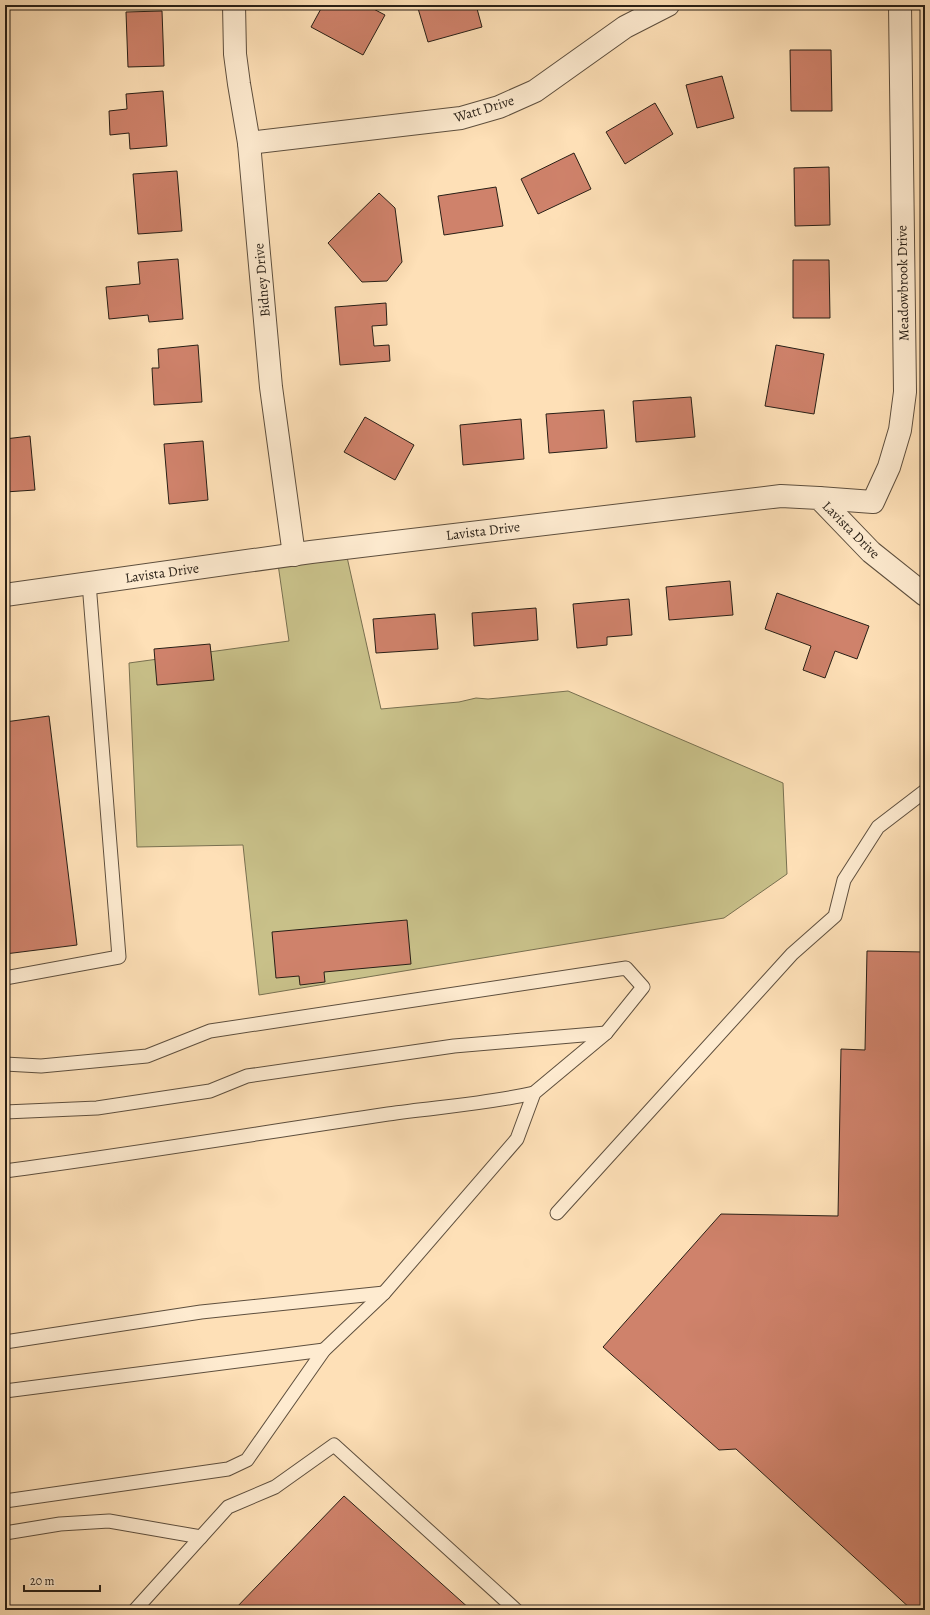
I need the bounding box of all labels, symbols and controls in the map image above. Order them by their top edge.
street label: Watt Drive [451,91,516,127]
street label: Meadowbrook Drive [892,225,914,341]
street label: Bidney Drive [249,242,275,318]
street label: Lavista Drive [818,497,884,563]
street label: Lavista Drive [445,517,521,545]
street label: Lavista Drive [124,558,200,588]
scale bar [24,1567,100,1593]
text: 20 m [30,1573,54,1589]

